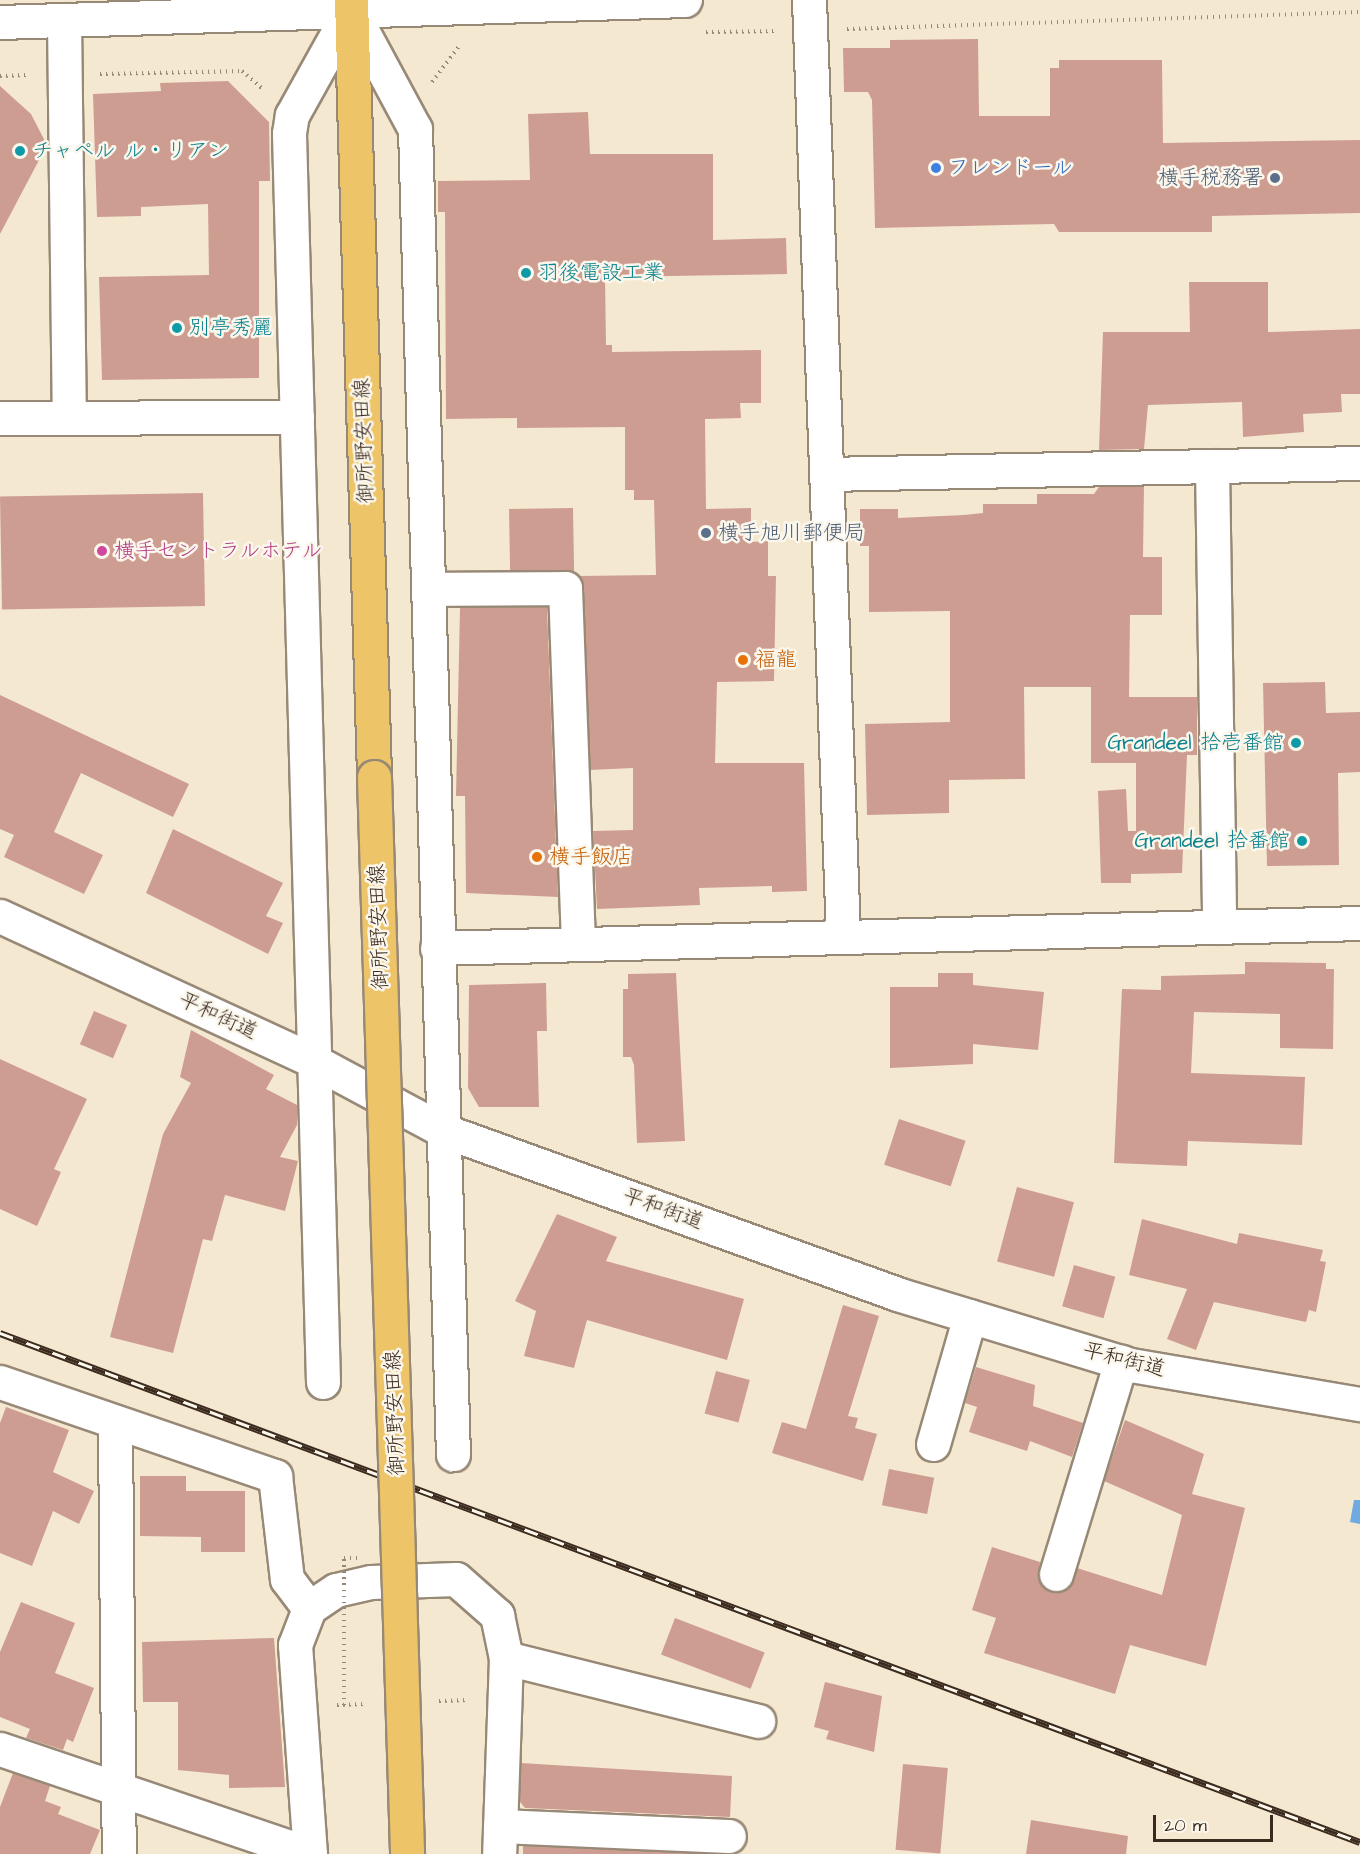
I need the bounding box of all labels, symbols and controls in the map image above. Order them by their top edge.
place label: チャペル ル・リアン [32,138,229,164]
marker: チャペル ル・リアン [13,144,27,158]
place label: フレンドール [948,155,1074,181]
marker: フレンドール [929,161,943,175]
place label: 横手税務署 [1158,165,1263,191]
marker: 横手税務署 [1268,171,1282,185]
place label: 羽後電設工業 [538,260,664,286]
marker: 羽後電設工業 [519,266,533,280]
place label: 別亭秀麗 [189,315,273,341]
marker: 別亭秀麗 [170,321,184,335]
street label: 御所野安田線 [349,378,379,504]
place label: 横手旭川郵便局 [718,520,865,546]
marker: 横手旭川郵便局 [699,526,713,540]
place label: 横手セントラルホテル [114,538,324,564]
marker: 横手セントラルホテル [95,544,109,558]
place label: 福龍 [755,647,797,673]
marker: 福龍 [736,653,750,667]
place label: Grandeel 拾壱番館 [1107,730,1284,756]
marker: Grandeel 拾壱番館 [1289,736,1303,750]
place label: Grandeel 拾番館 [1134,828,1290,854]
marker: Grandeel 拾番館 [1295,834,1309,848]
place label: 横手飯店 [549,844,633,870]
marker: 横手飯店 [530,850,544,864]
street label: 御所野安田線 [364,864,394,990]
street label: 平和街道 [175,987,261,1045]
street label: 平和街道 [619,1183,707,1235]
street label: 平和街道 [1080,1338,1168,1382]
street label: 御所野安田線 [380,1350,410,1476]
scale bar [1156,1803,1276,1841]
text: 20 m [1164,1813,1207,1838]

